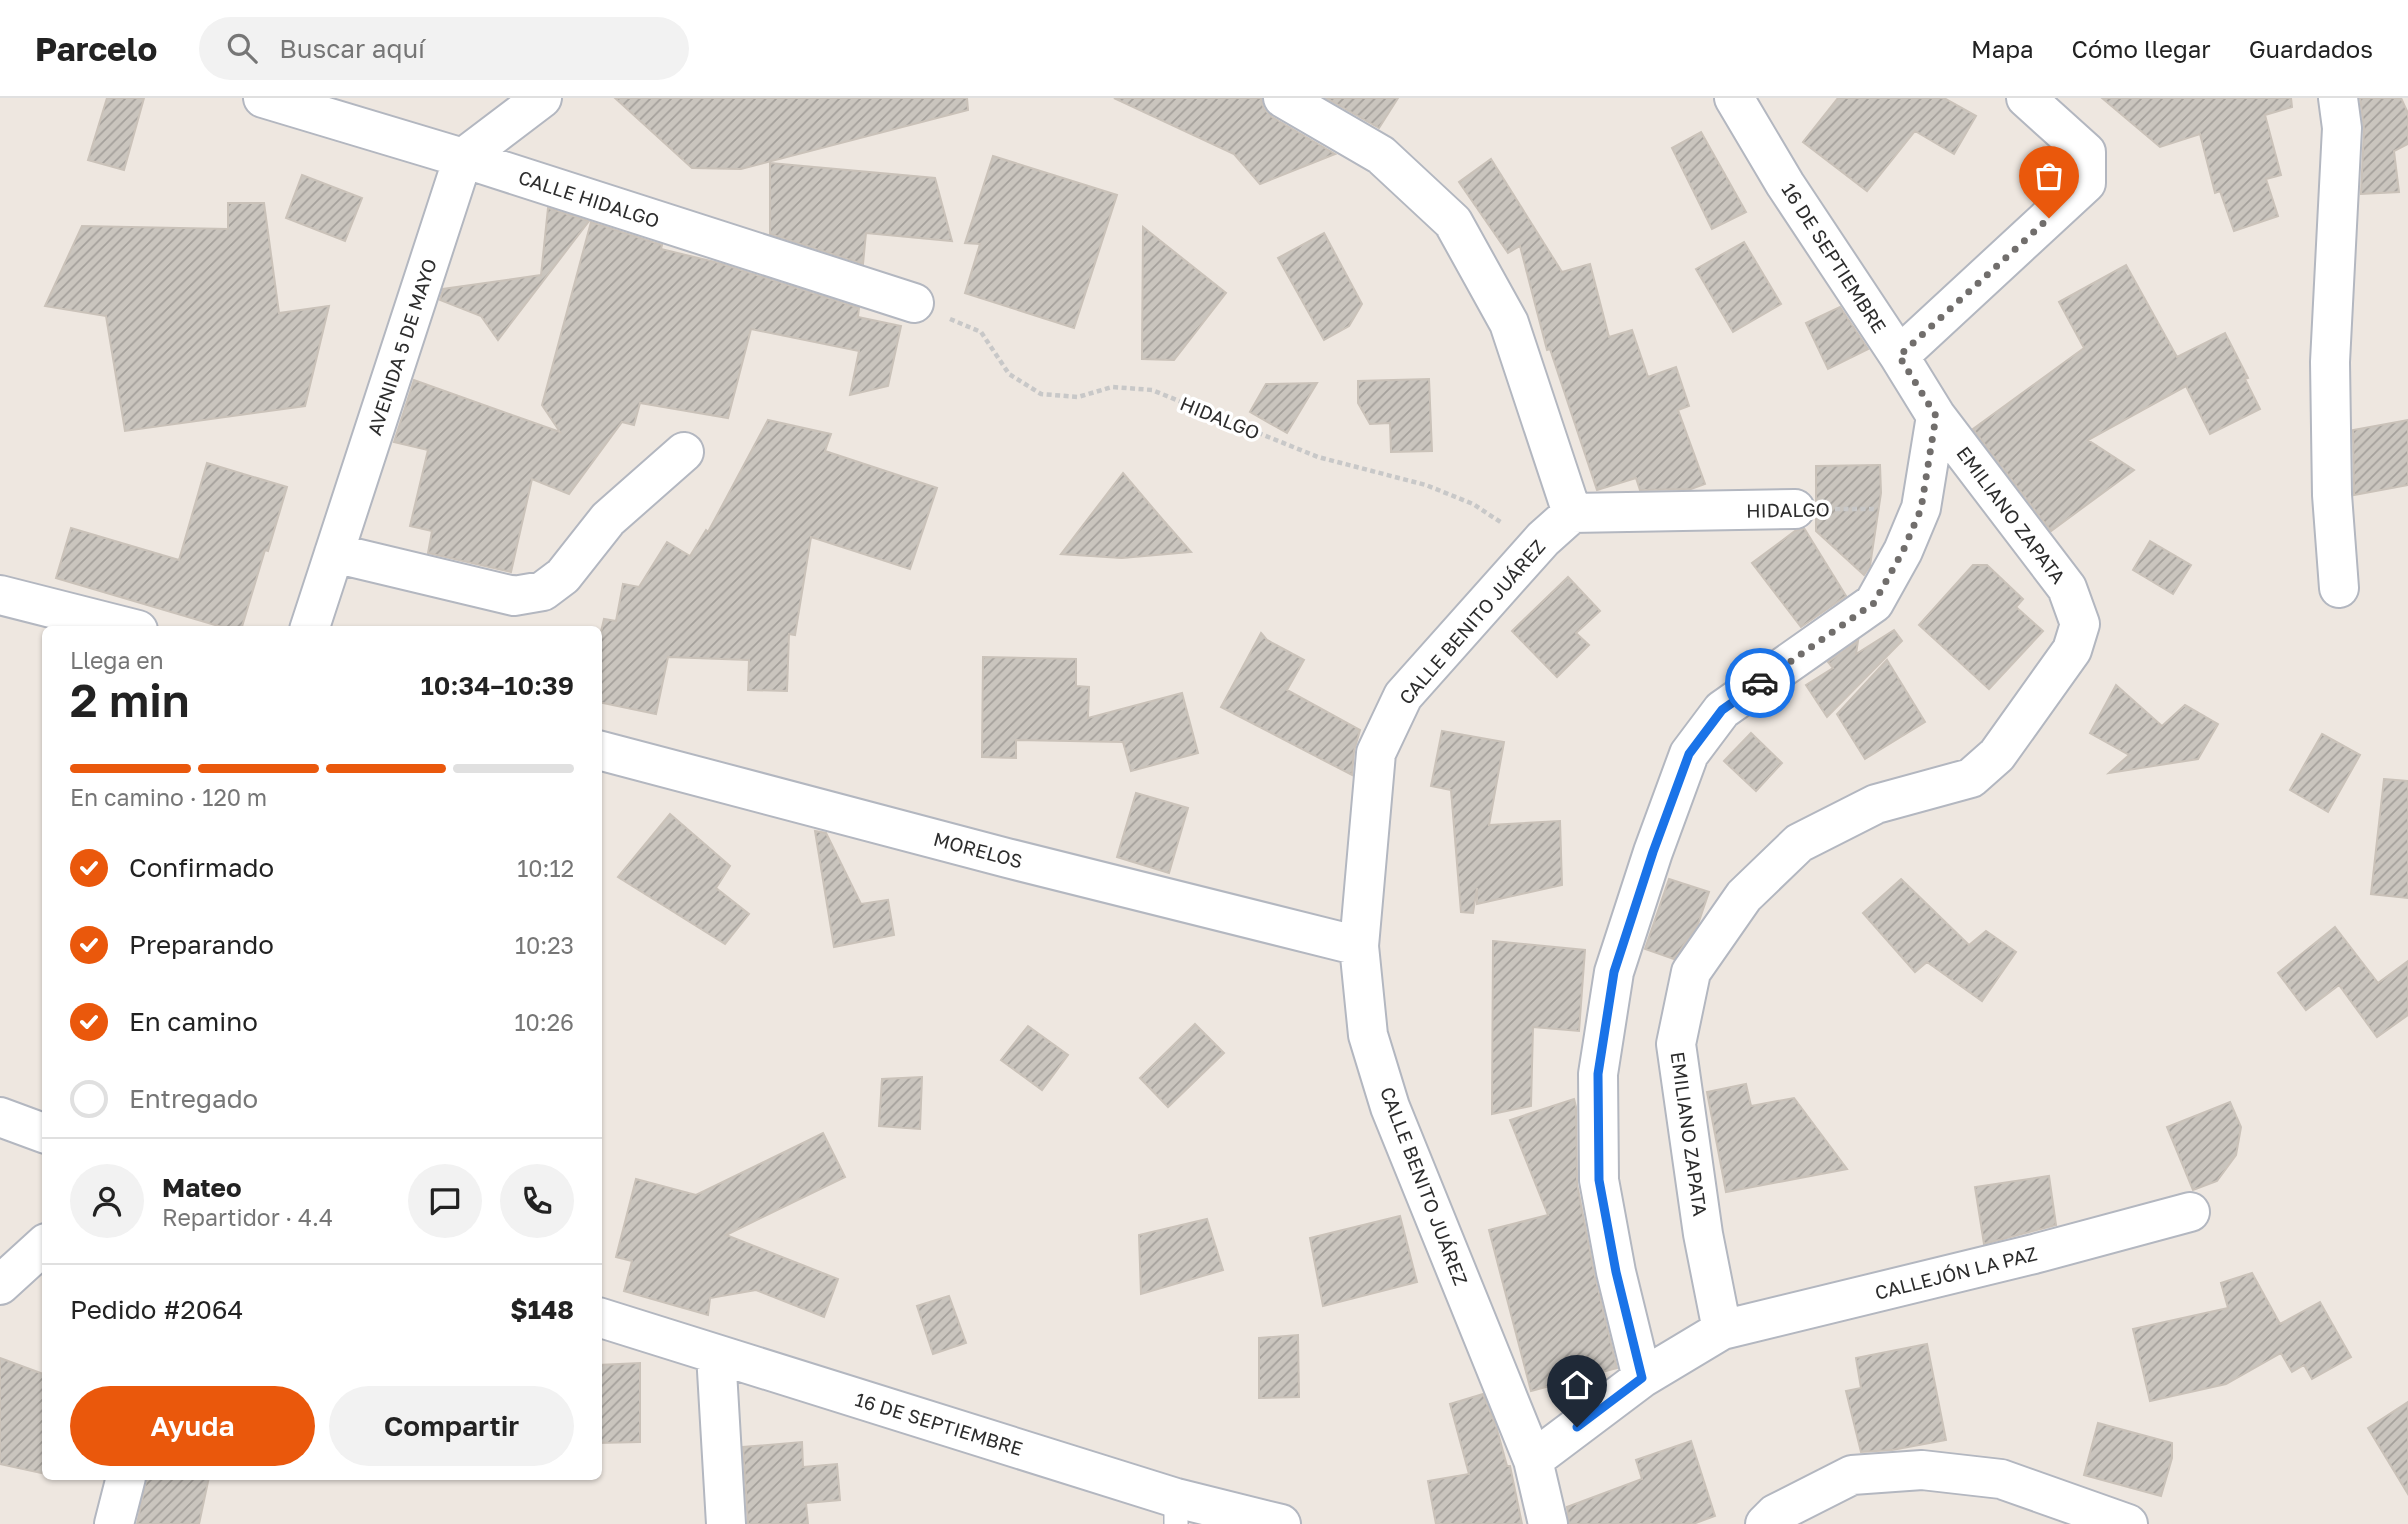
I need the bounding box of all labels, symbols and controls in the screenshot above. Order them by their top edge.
search box [199,17,689,80]
text: Parcelo [35,29,157,68]
icon: search [223,29,261,67]
text: Buscar aquí [279,33,425,64]
text: Mapa [1971,34,2034,63]
text: Cómo llegar [2072,34,2211,63]
text: Guardados [2249,34,2373,63]
pin [2019,146,2079,218]
icon: bag [2030,157,2068,195]
street label: CALLE HIDALGO [516,165,663,232]
street label: 16 DE SEPTIEMBRE [1777,178,1891,337]
street label: AVENIDA 5 DE MAYO [362,256,441,438]
street label: HIDALGO [1177,391,1263,444]
street label: EMILIANO ZAPATA [1952,442,2071,588]
street label: HIDALGO [1746,497,1830,522]
street label: CALLE BENITO JUÁREZ [1394,535,1549,709]
text: Llega en [70,646,164,674]
courier [1725,648,1795,718]
icon: car [1741,664,1779,702]
text: 10:34–10:39 [421,670,574,701]
text: 2 min [70,672,190,727]
text: En camino · 120 m [70,783,267,811]
street label: MORELOS [931,827,1025,872]
icon: check [70,849,108,887]
text: Confirmado [129,852,274,883]
text: 10:12 [517,854,574,882]
icon: check [70,926,108,964]
text: Preparando [129,929,274,960]
text: 10:23 [515,931,574,959]
icon: check [70,1003,108,1041]
text: En camino [129,1006,258,1037]
text: 10:26 [514,1008,574,1036]
street label: EMILIANO ZAPATA [1667,1050,1712,1218]
text: Entregado [129,1083,258,1114]
street label: CALLE BENITO JUÁREZ [1376,1083,1473,1288]
button: person [70,1164,144,1238]
button: chat [408,1164,482,1238]
button: phone [500,1164,574,1238]
text: Mateo [162,1172,242,1203]
text: Repartidor · 4.4 [162,1203,333,1231]
street label: CALLEJÓN LA PAZ [1872,1241,2039,1304]
text: Pedido #2064 [70,1294,243,1325]
text: $148 [510,1294,574,1325]
pin [1547,1355,1607,1427]
icon: home [1558,1366,1596,1404]
button: Ayuda [70,1386,315,1466]
button: Compartir [329,1386,574,1466]
street label: 16 DE SEPTIEMBRE [853,1387,1026,1460]

